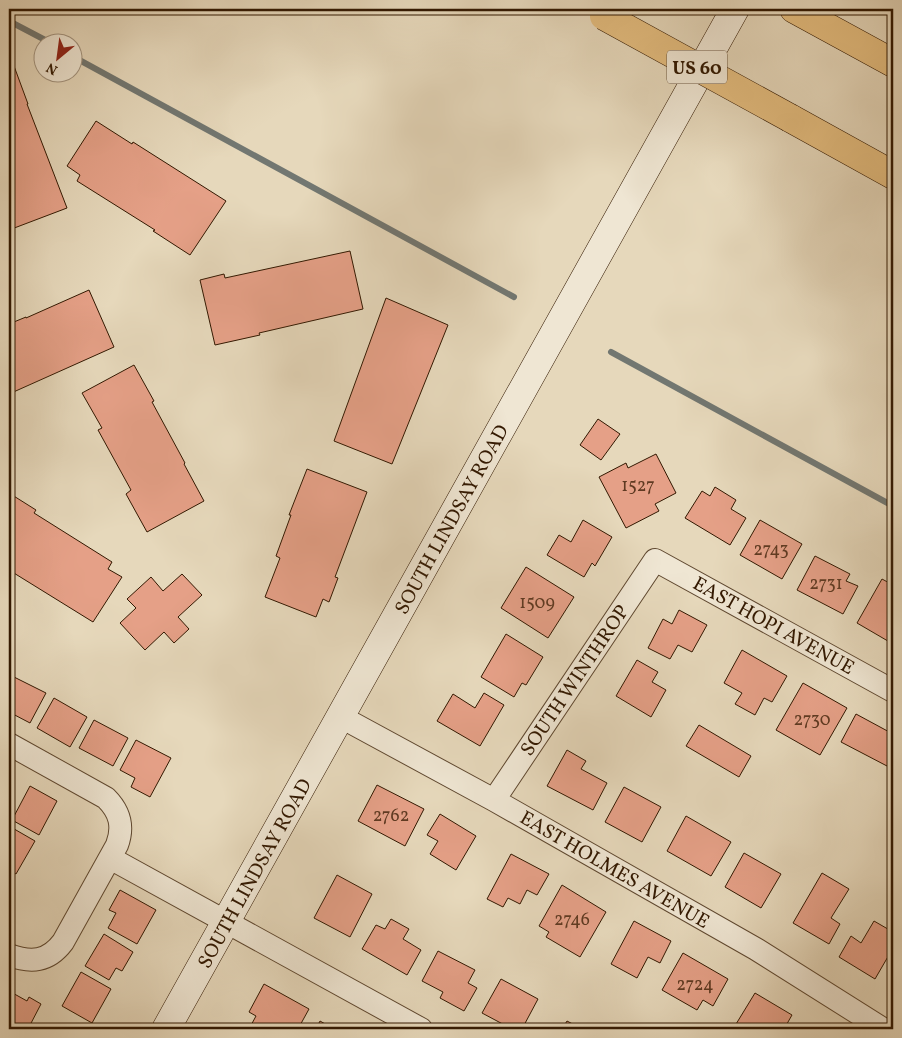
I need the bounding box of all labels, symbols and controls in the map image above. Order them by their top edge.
north arrow [32,32,82,82]
road number: US 60 [667,51,727,84]
text: N [43,57,61,79]
street label: SOUTH LINDSAY ROAD [389,420,517,620]
house number: 1527 [621,474,655,499]
house number: 2743 [753,538,789,563]
street label: EAST HOPI AVENUE [687,571,859,683]
house number: 2731 [809,572,843,597]
house number: 1509 [519,591,555,616]
street label: SOUTH WINTHROP [515,600,637,762]
house number: 2730 [793,708,831,733]
street label: SOUTH LINDSAY ROAD [192,774,320,974]
house number: 2762 [373,804,409,829]
street label: EAST HOLMES AVENUE [514,805,714,937]
house number: 2746 [554,908,590,933]
house number: 2724 [676,973,714,998]

